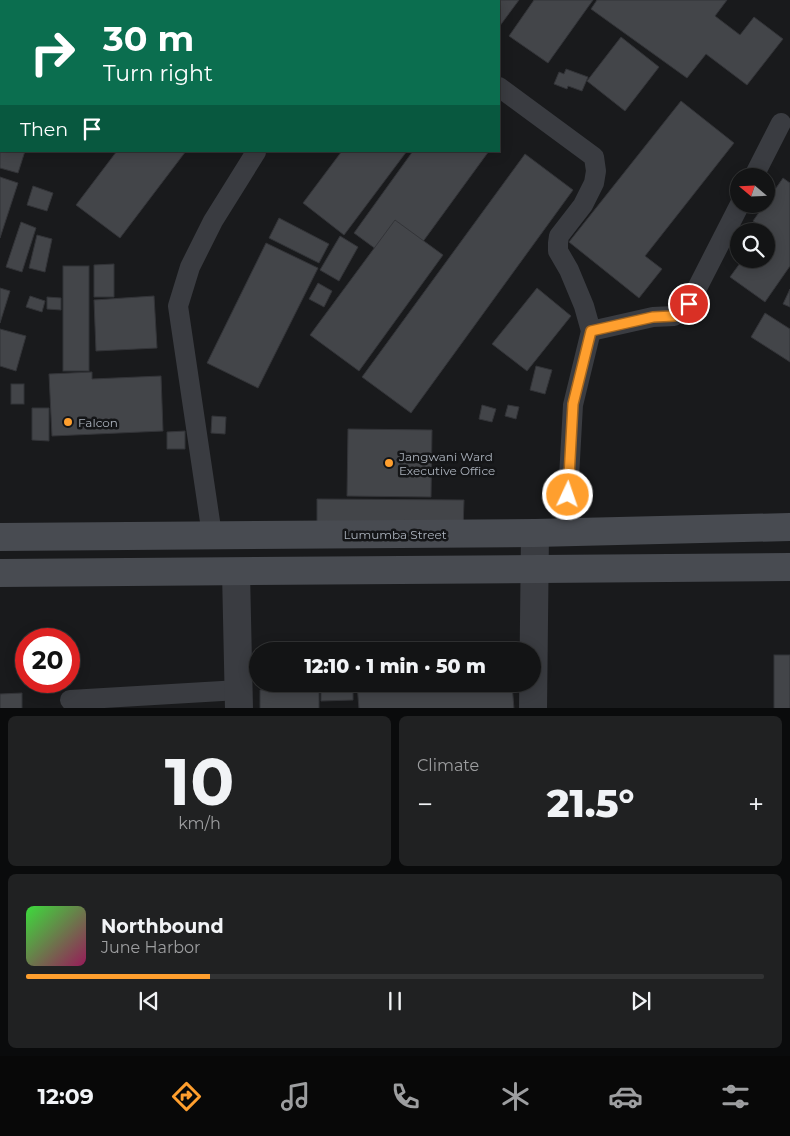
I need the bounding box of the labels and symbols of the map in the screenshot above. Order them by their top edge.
north arrow [730,168,775,212]
pin [668,283,710,325]
place label: Falcon [78,415,118,430]
marker: Falcon [62,416,74,428]
place label: Jangwani Ward Executive Office [398,449,495,478]
marker: Jangwani Ward Executive Office [383,457,395,469]
position arrow [541,468,593,520]
street label: Lumumba Street [343,527,447,542]
speed limit sign: 20 [15,628,80,693]

